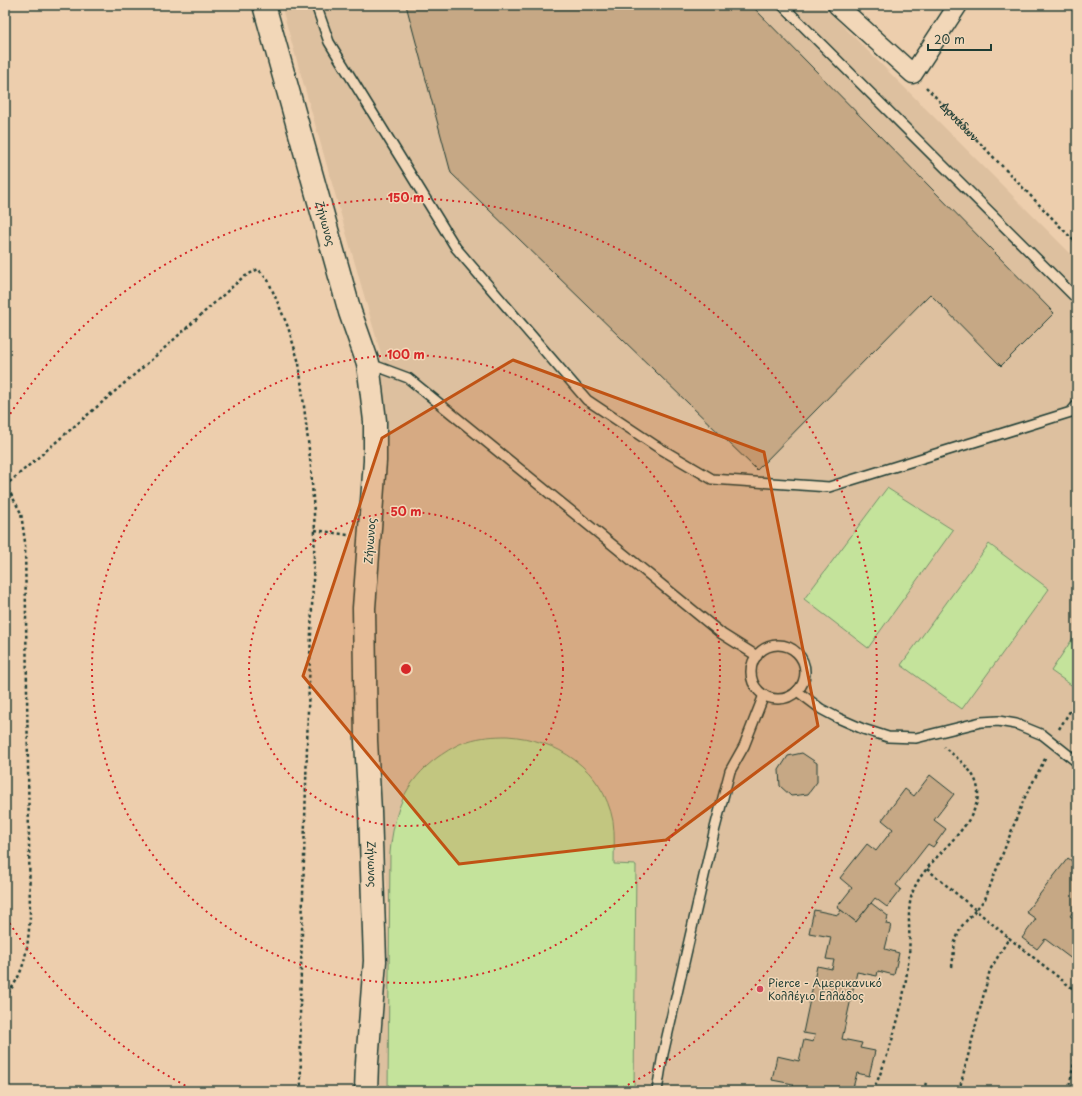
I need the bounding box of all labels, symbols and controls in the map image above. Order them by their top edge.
scale bar [928,26,991,52]
text: 20 m [934,30,965,48]
street label: Δρυάδων [936,98,983,145]
text: 150 m [388,188,424,206]
street label: Ζήνωνος [311,199,340,248]
text: 100 m [387,345,425,363]
text: 50 m [390,502,422,520]
street label: Ζήνωνος [359,517,380,565]
centre of rings [399,662,413,676]
street label: Ζήνωνος [363,841,382,888]
place label: Pierce - Αμερικανικό Κολλέγιο Ελλάδος [768,974,882,1004]
marker: Pierce - Αμερικανικό Κολλέγιο Ελλάδος [755,984,765,994]

